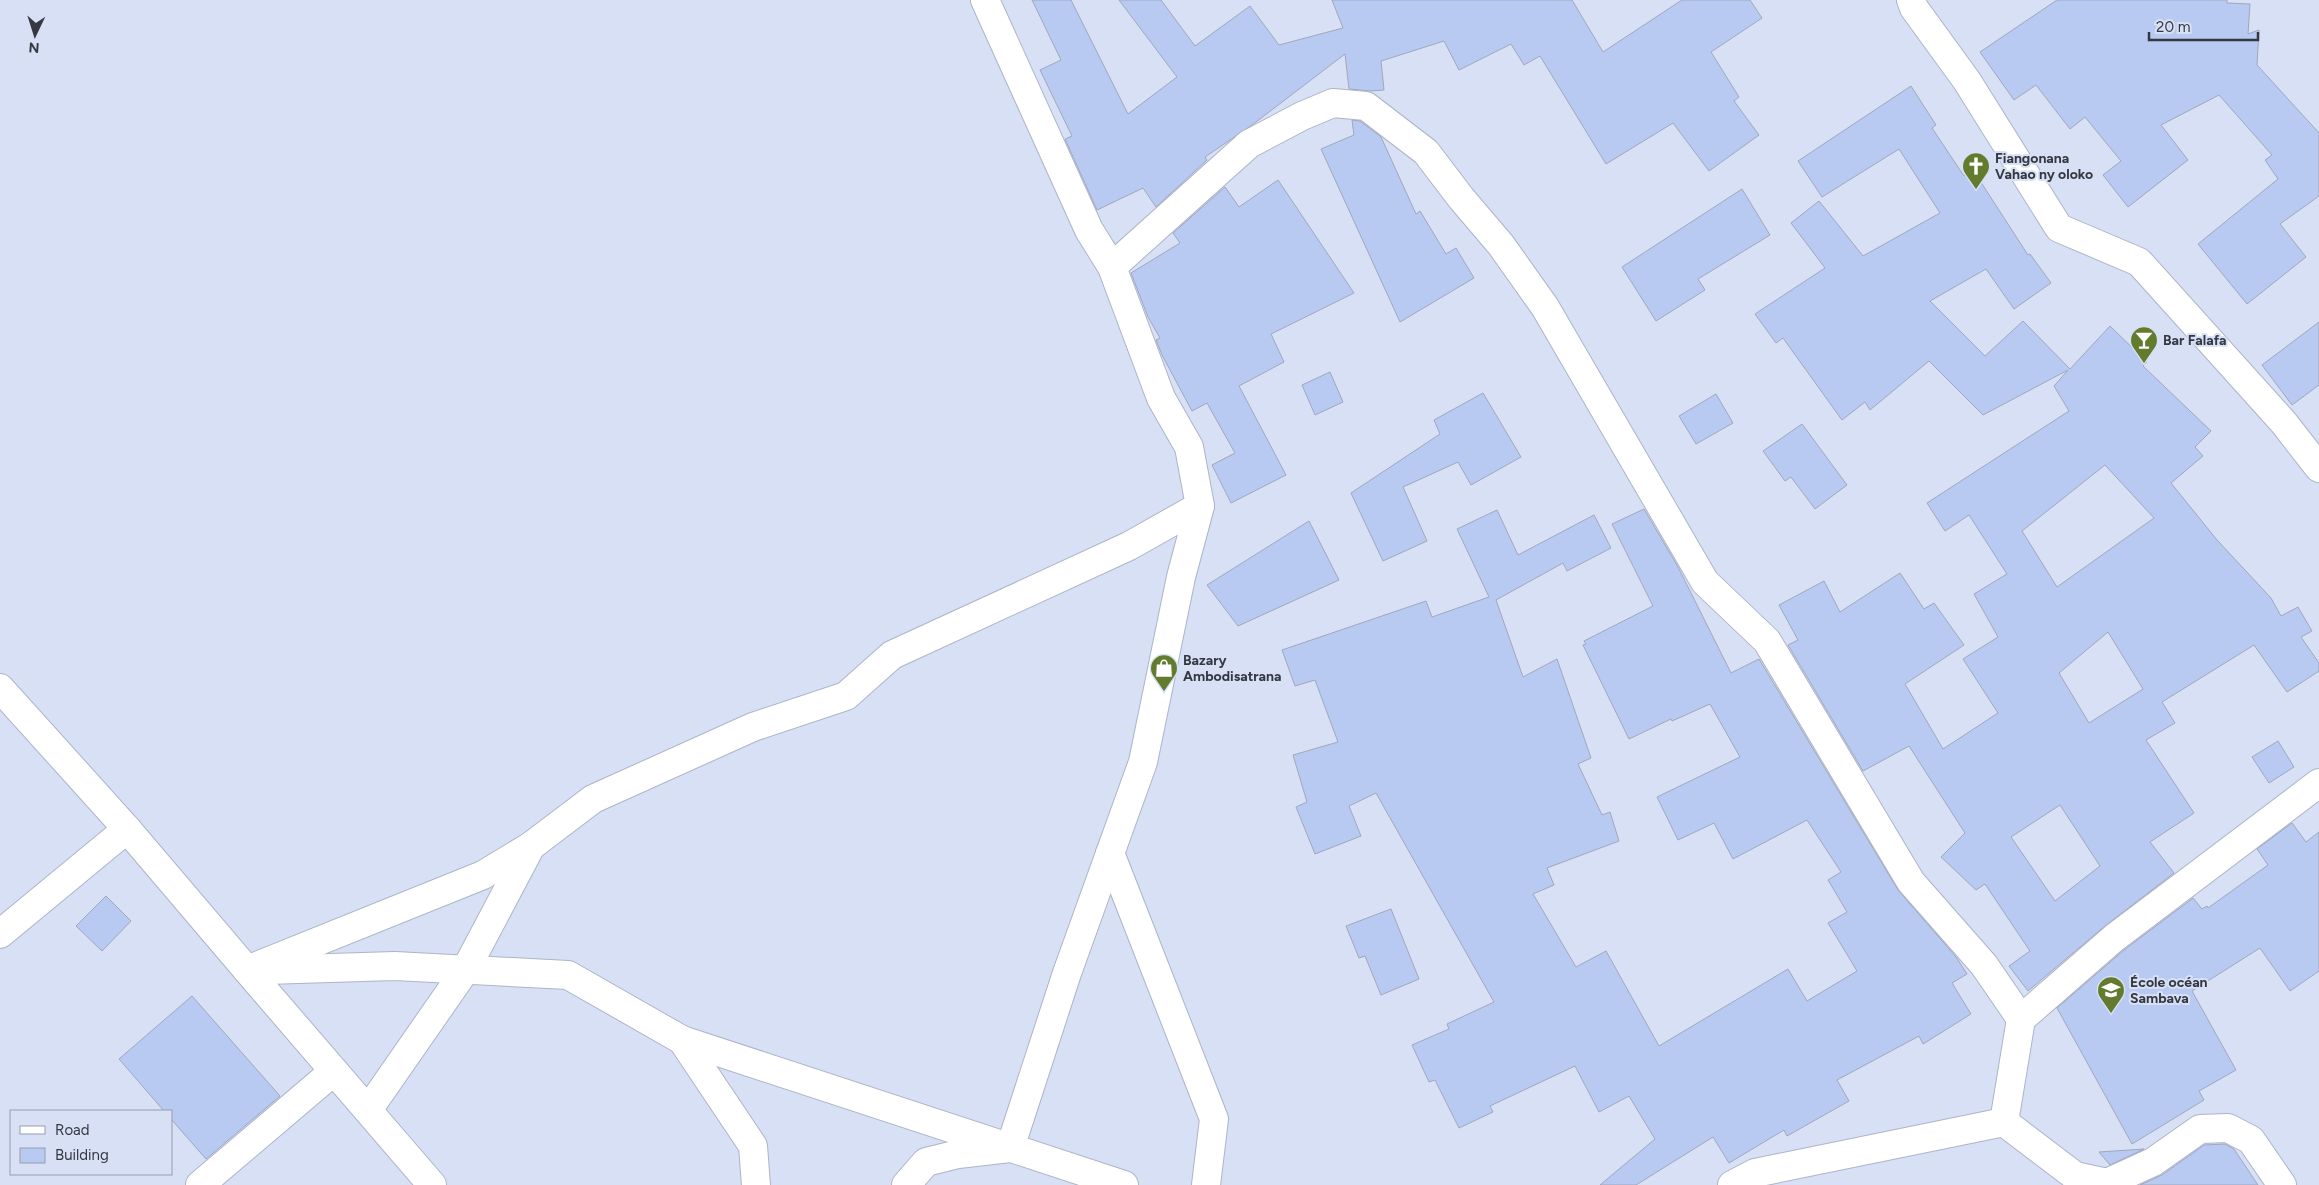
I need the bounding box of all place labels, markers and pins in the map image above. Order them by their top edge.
place label: Fiangonana Vahao ny oloko [1995,150,2093,183]
church icon: Fiangonana Vahao ny oloko [1961,151,1991,190]
bar icon: Bar Falafa [2129,325,2159,364]
place label: Bar Falafa [2163,332,2226,349]
place label: Bazary Ambodisatrana [1183,652,1281,685]
shop icon: Bazary Ambodisatrana [1149,653,1179,692]
place label: École océan Sambava [2130,974,2208,1007]
school or university icon: École océan Sambava [2096,975,2126,1014]

